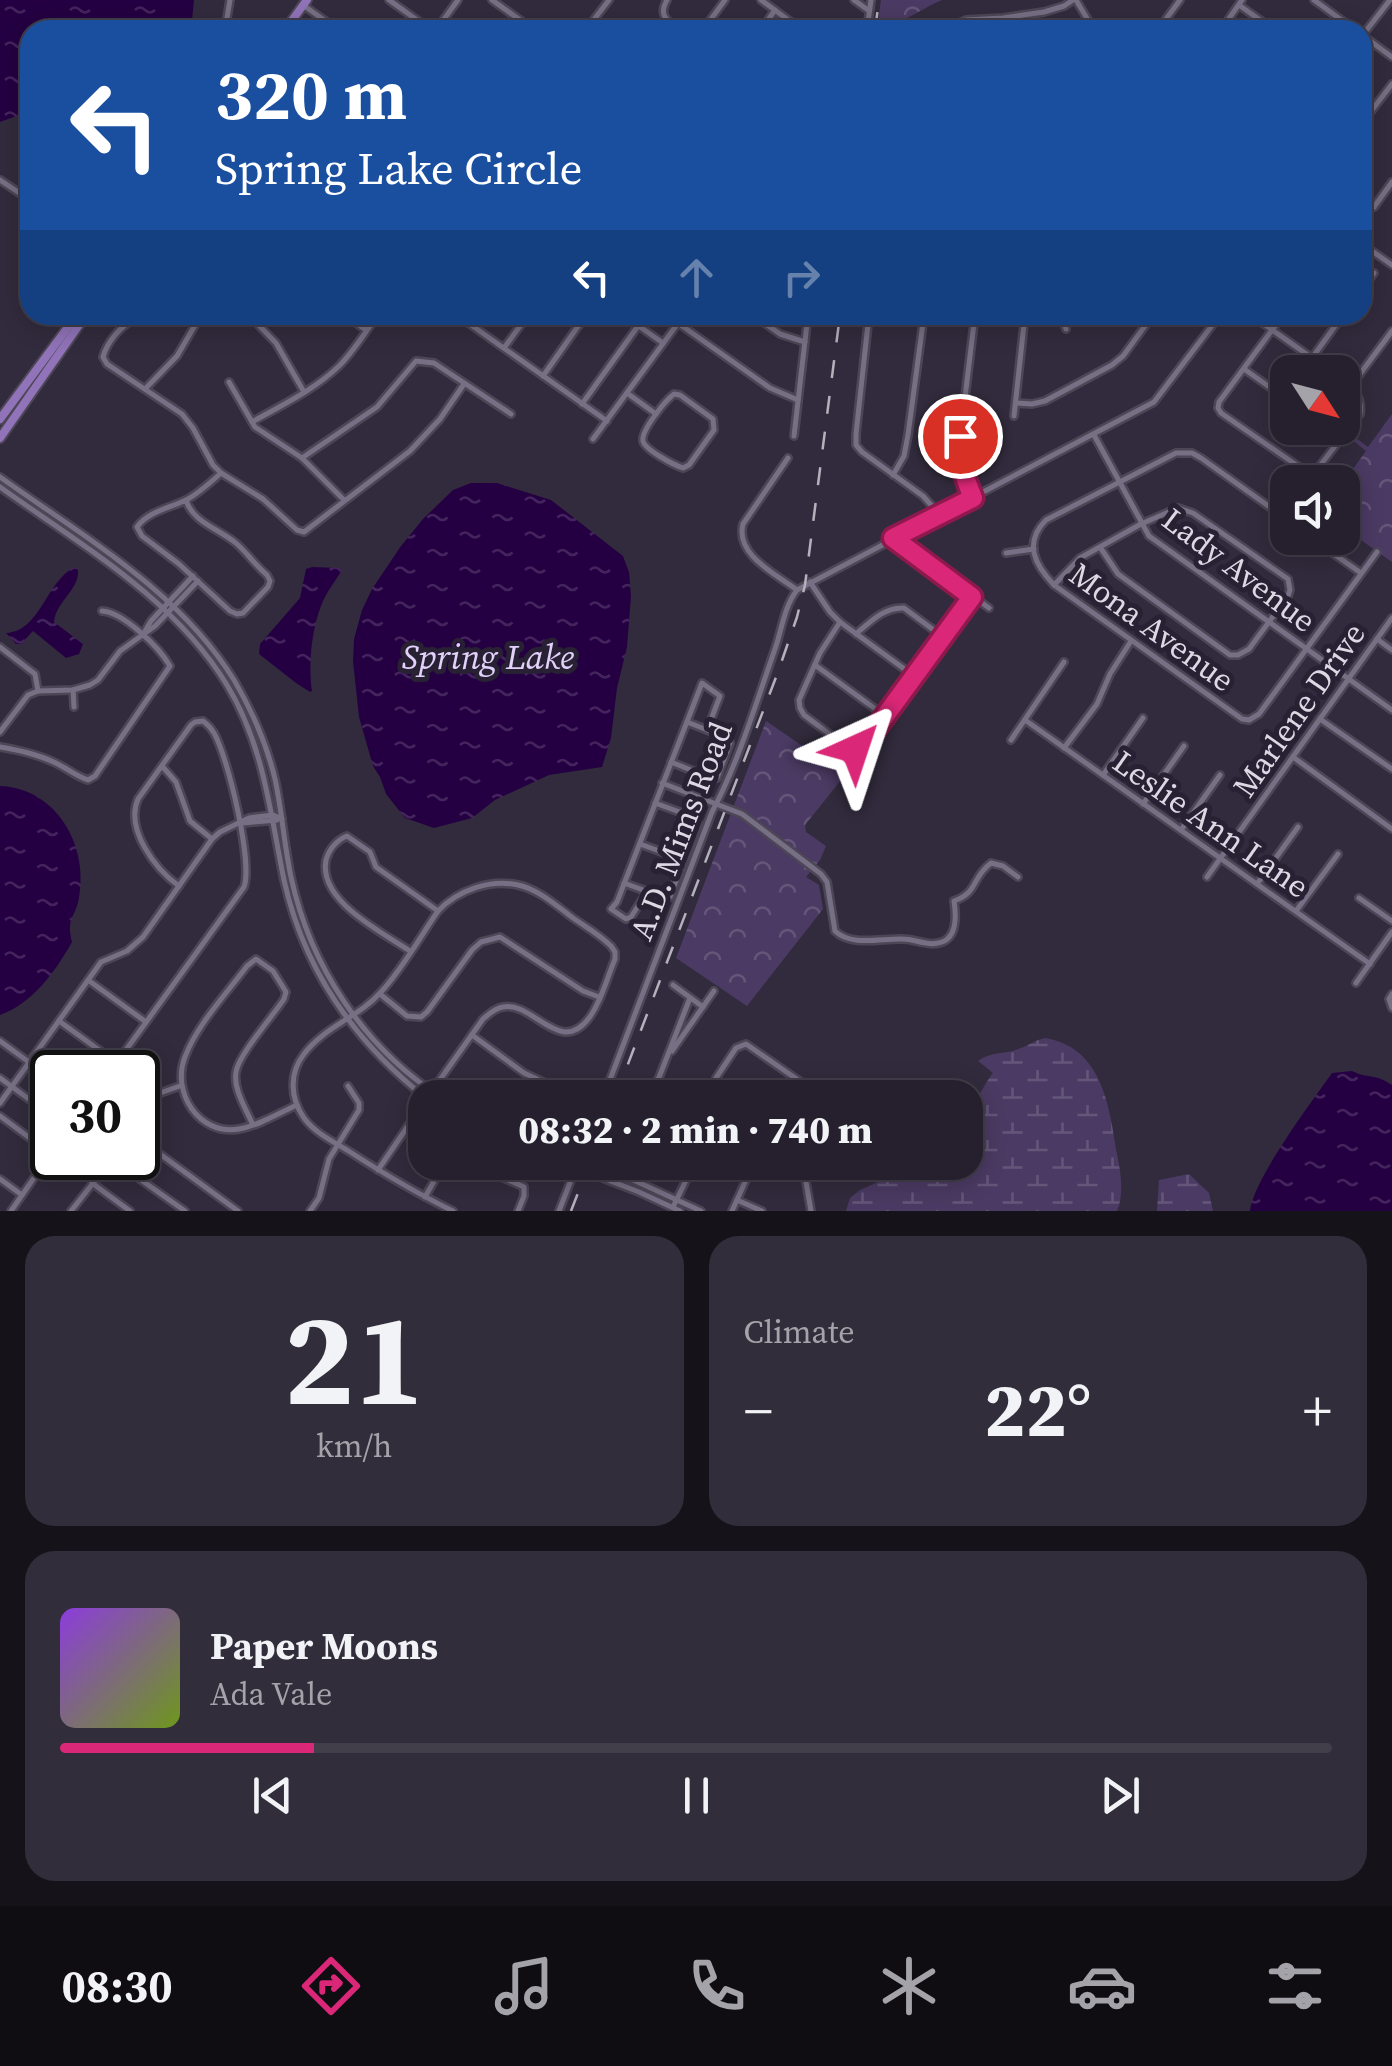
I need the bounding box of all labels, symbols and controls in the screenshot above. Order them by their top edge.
text: 320 m [215,46,407,142]
icon: left [50,60,180,190]
text: Spring Lake Circle [215,137,582,199]
icon: left [564,250,619,305]
icon: ahead [669,250,724,305]
icon: right [774,250,829,305]
north arrow [1270,355,1360,445]
map controls [1270,355,1360,555]
pin [918,394,1003,479]
icon: arrive [933,409,988,464]
button: sound [1270,465,1360,555]
street label: Lady Avenue [1153,498,1325,642]
street label: Mona Avenue [1061,552,1243,702]
street label: Marlene Drive [1223,614,1375,806]
water label: Spring Lake [402,633,574,681]
position arrow [803,697,907,801]
street label: A.D. Mims Road [619,716,743,946]
street label: Leslie Ann Lane [1104,740,1318,908]
speed limit sign: 30 [30,1050,160,1180]
text: 08:32 · 2 min · 740 m [518,1104,873,1156]
text: 21 [284,1269,425,1448]
text: Climate [744,1310,855,1354]
text: 22° [984,1358,1091,1461]
text: − [744,1373,773,1448]
text: + [1303,1373,1332,1448]
text: km/h [316,1424,392,1468]
text: Paper Moons [210,1620,438,1672]
text: Ada Vale [210,1672,332,1716]
icon: previous [245,1768,300,1823]
icon: pause [669,1768,724,1823]
icon: next [1093,1768,1148,1823]
icon: directions [296,1951,366,2021]
icon: music [489,1951,559,2021]
icon: phone [682,1951,752,2021]
icon: climate [874,1951,944,2021]
icon: car [1067,1951,1137,2021]
icon: filters [1260,1951,1330,2021]
text: 08:30 [61,1955,173,2017]

